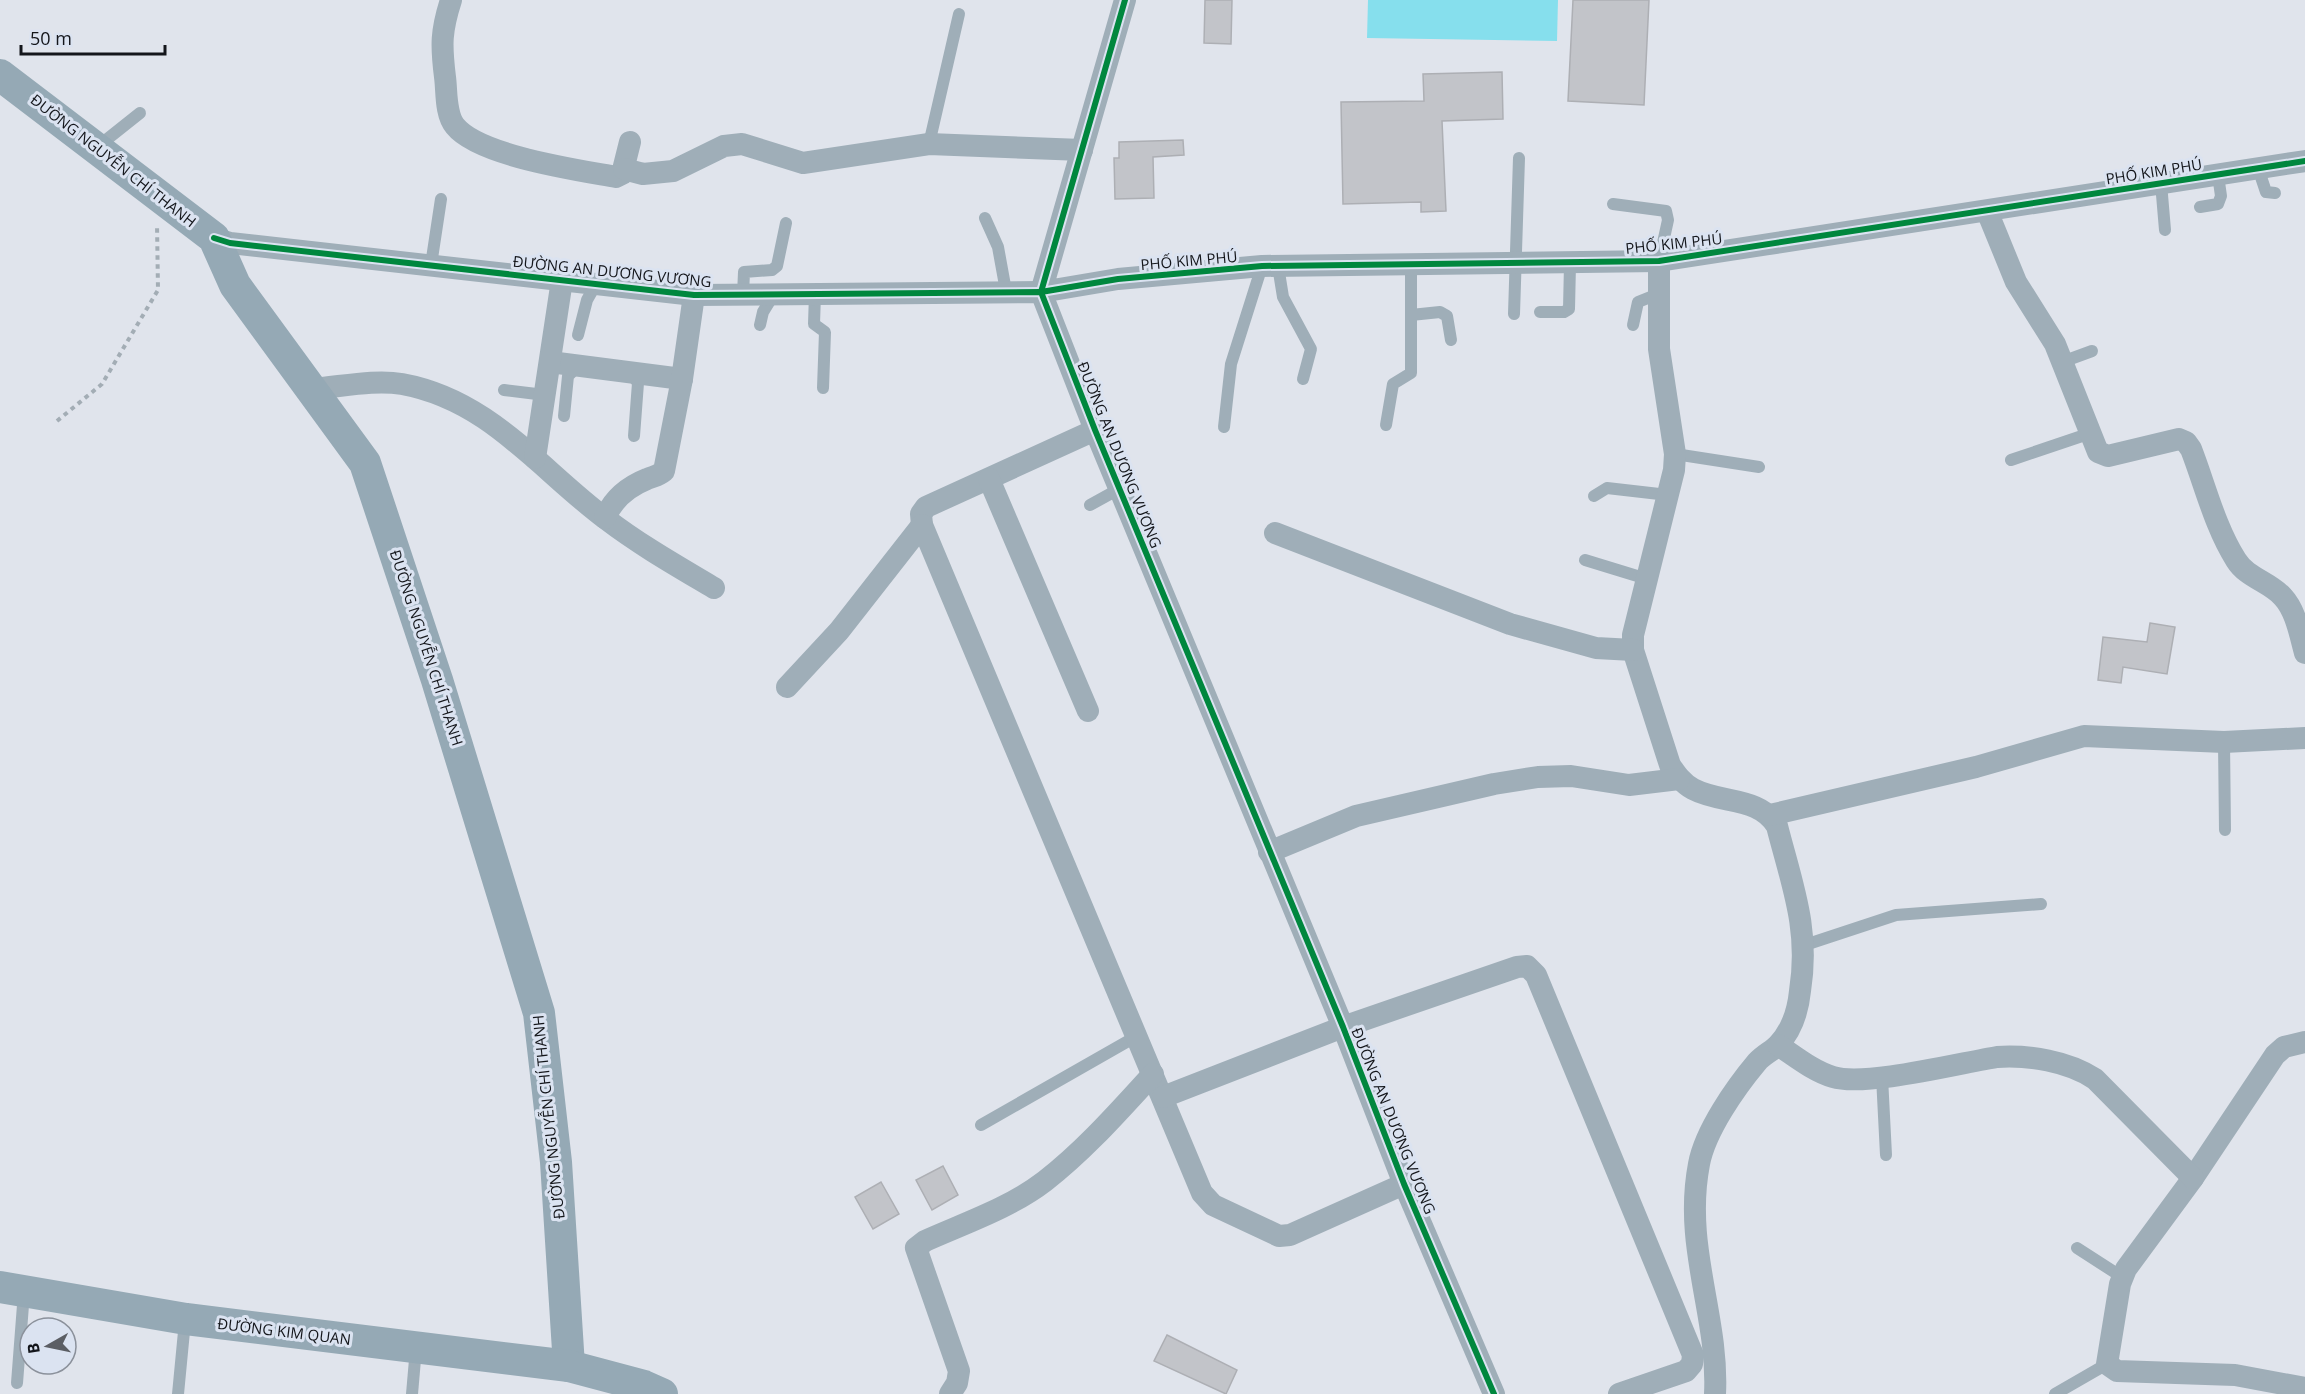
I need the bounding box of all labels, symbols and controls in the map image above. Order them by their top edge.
scale bar [21,18,165,56]
text: 50 m [30,26,72,50]
street label: ĐƯỜNG NGUYỄN CHÍ THANH [27,89,201,231]
street label: PHỐ KIM PHÚ [2104,154,2204,189]
street label: PHỐ KIM PHÚ [1624,228,1723,258]
street label: PHỐ KIM PHÚ [1140,246,1238,274]
street label: ĐƯỜNG AN DƯƠNG VƯƠNG [512,251,712,291]
street label: ĐƯỜNG AN DƯƠNG VƯƠNG [1073,358,1167,551]
street label: ĐƯỜNG NGUYỄN CHÍ THANH [386,547,468,748]
street label: ĐƯỜNG NGUYỄN CHÍ THANH [527,1014,569,1220]
street label: ĐƯỜNG AN DƯƠNG VƯƠNG [1347,1024,1441,1217]
street label: ĐƯỜNG KIM QUAN [216,1313,352,1349]
north arrow [18,1316,78,1376]
text: B [21,1341,45,1355]

